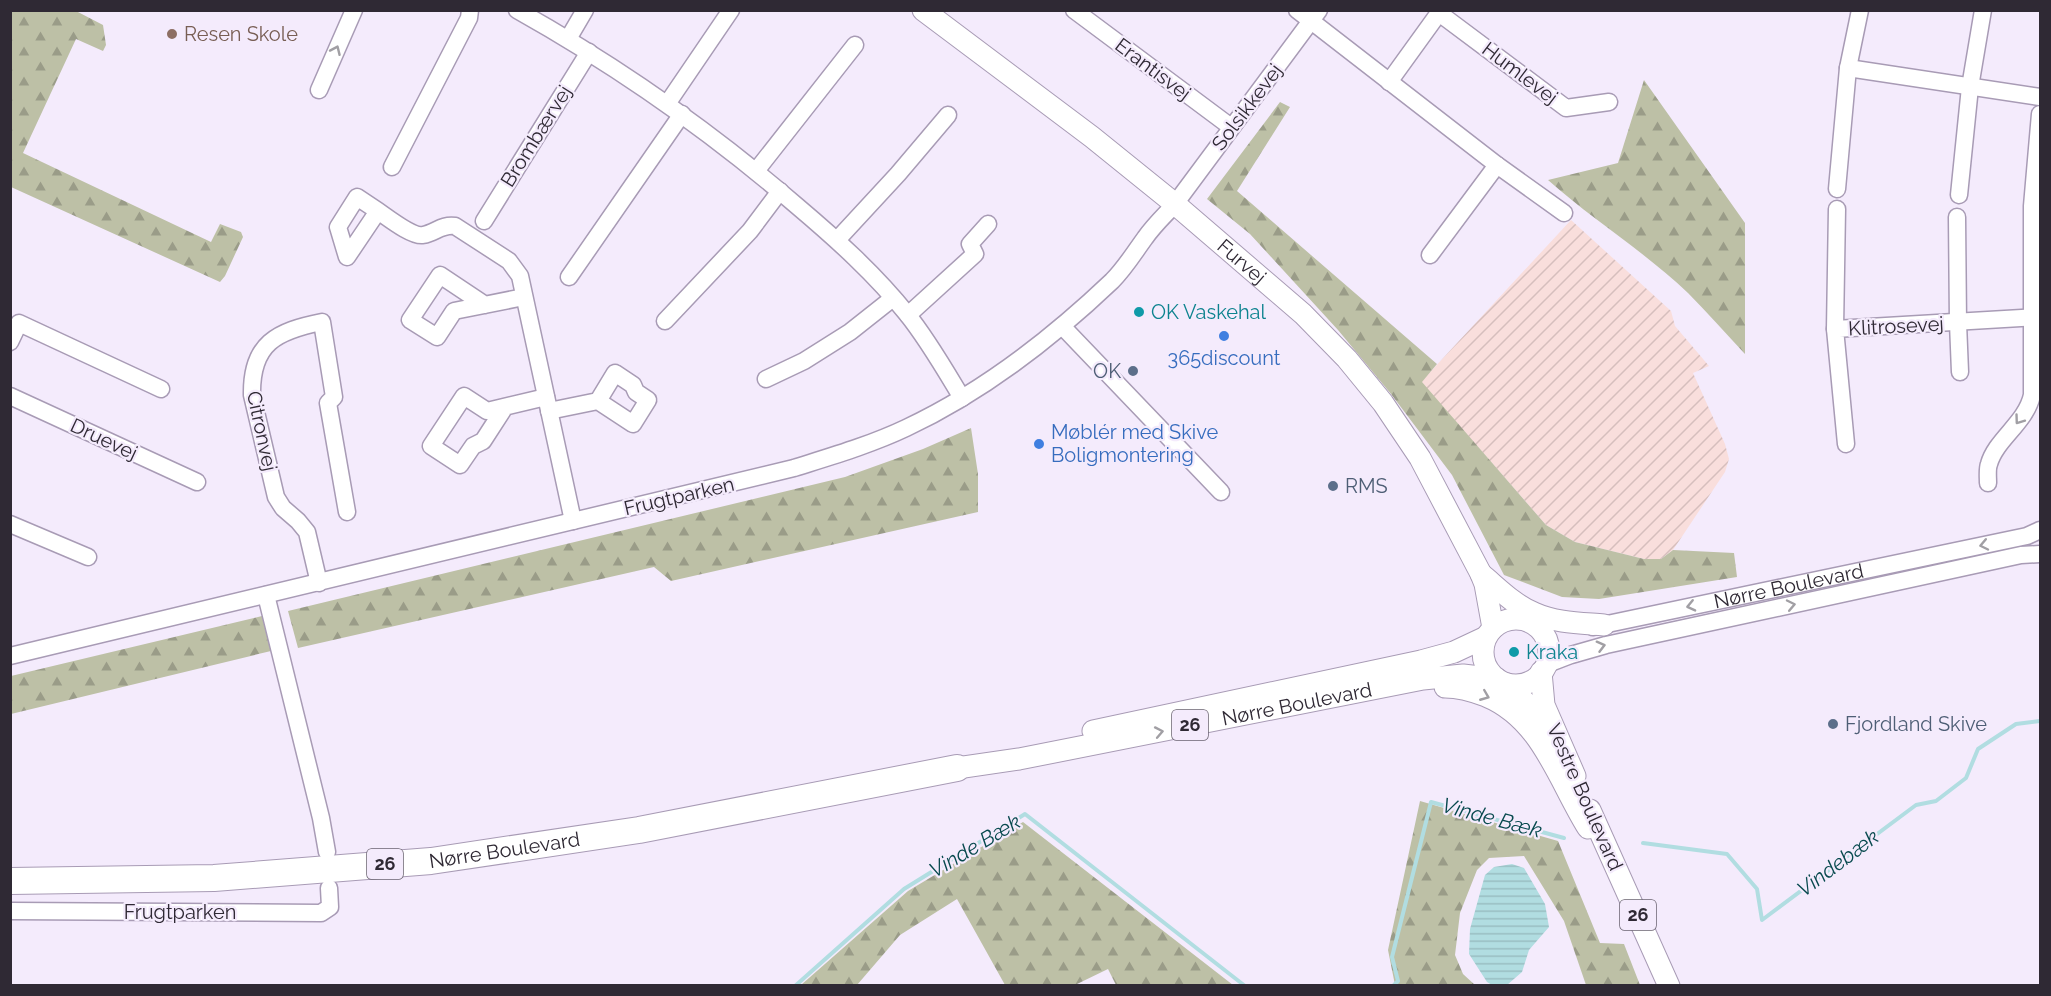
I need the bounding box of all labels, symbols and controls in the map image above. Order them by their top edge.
place label: Resen Skole [184,22,298,46]
marker: Resen Skole [165,27,179,41]
street label: Erantisvej [1110,33,1196,105]
street label: Humlevej [1477,37,1563,109]
one-way arrow [329,46,341,57]
street label: Solsikkevej [1207,59,1287,155]
street label: Brombærvej [495,81,577,191]
street label: Furvej [1212,234,1271,289]
place label: OK Vaskehal [1151,300,1267,324]
marker: OK Vaskehal [1132,305,1146,319]
street label: Klitrosevej [1848,312,1944,340]
marker: 365discount [1217,329,1231,343]
place label: 365discount [1167,346,1281,370]
place label: OK [1093,359,1121,383]
marker: OK [1126,364,1140,378]
street label: Citronvej [242,389,282,473]
street label: Druevej [67,413,141,465]
one-way arrow [2016,414,2027,425]
place label: Møblér med Skive Boligmontering [1051,420,1219,467]
marker: Møblér med Skive Boligmontering [1032,437,1046,451]
street label: Frugtparken [621,472,737,520]
place label: RMS [1345,474,1388,498]
marker: RMS [1326,479,1340,493]
one-way arrow [1979,537,1989,550]
street label: Nørre Boulevard [1712,559,1866,613]
one-way arrow [1686,599,1696,612]
one-way arrow [1786,600,1796,613]
place label: Kraka [1526,640,1578,664]
one-way arrow [1596,641,1606,654]
marker: Kraka [1507,645,1521,659]
street label: Nørre Boulevard [1220,677,1374,731]
one-way arrow [1478,689,1489,701]
road number: 26 [1172,710,1208,740]
place label: Fjordland Skive [1845,712,1987,736]
marker: Fjordland Skive [1826,717,1840,731]
street label: Vestre Boulevard [1542,720,1628,874]
one-way arrow [1154,726,1164,739]
water label: Vinde Bæk [1440,792,1545,843]
water label: Vinde Bæk [925,809,1025,883]
water label: Vindebæk [1792,824,1884,901]
street label: Nørre Boulevard [427,827,582,873]
road number: 26 [367,849,403,879]
street label: Frugtparken [124,900,236,924]
road number: 26 [1620,900,1656,930]

